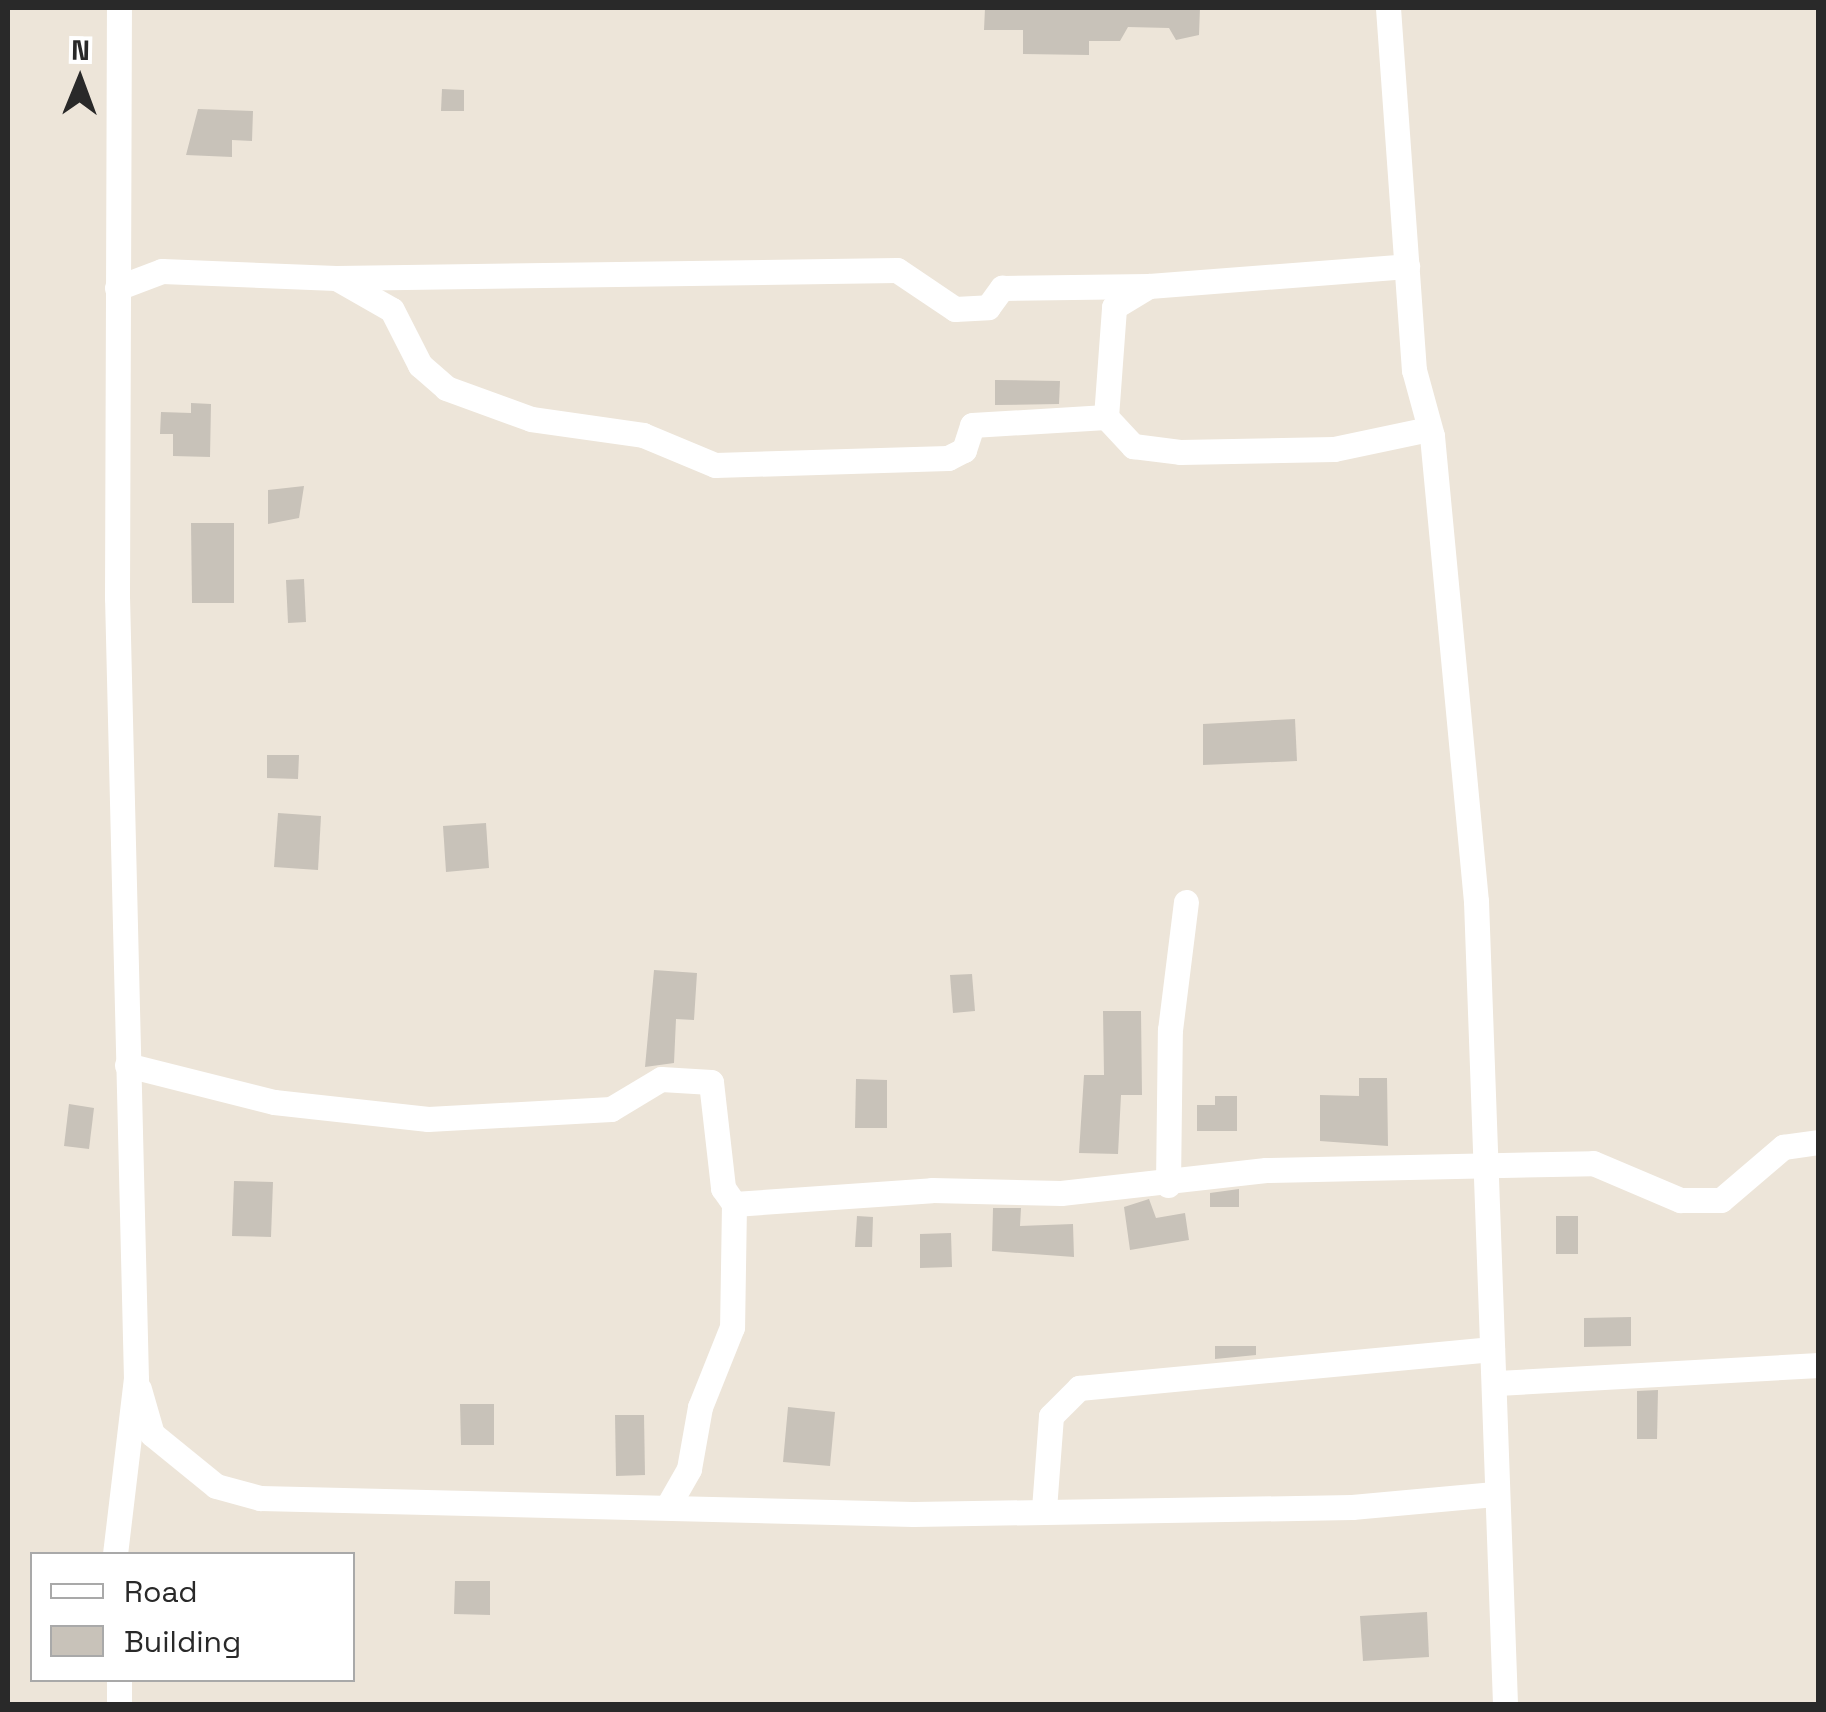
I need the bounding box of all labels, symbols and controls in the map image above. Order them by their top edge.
north arrow [30,30,130,130]
text: N [71,32,90,68]
legend [30,1552,355,1682]
text: Road [124,1572,198,1611]
text: Building [124,1622,241,1661]

